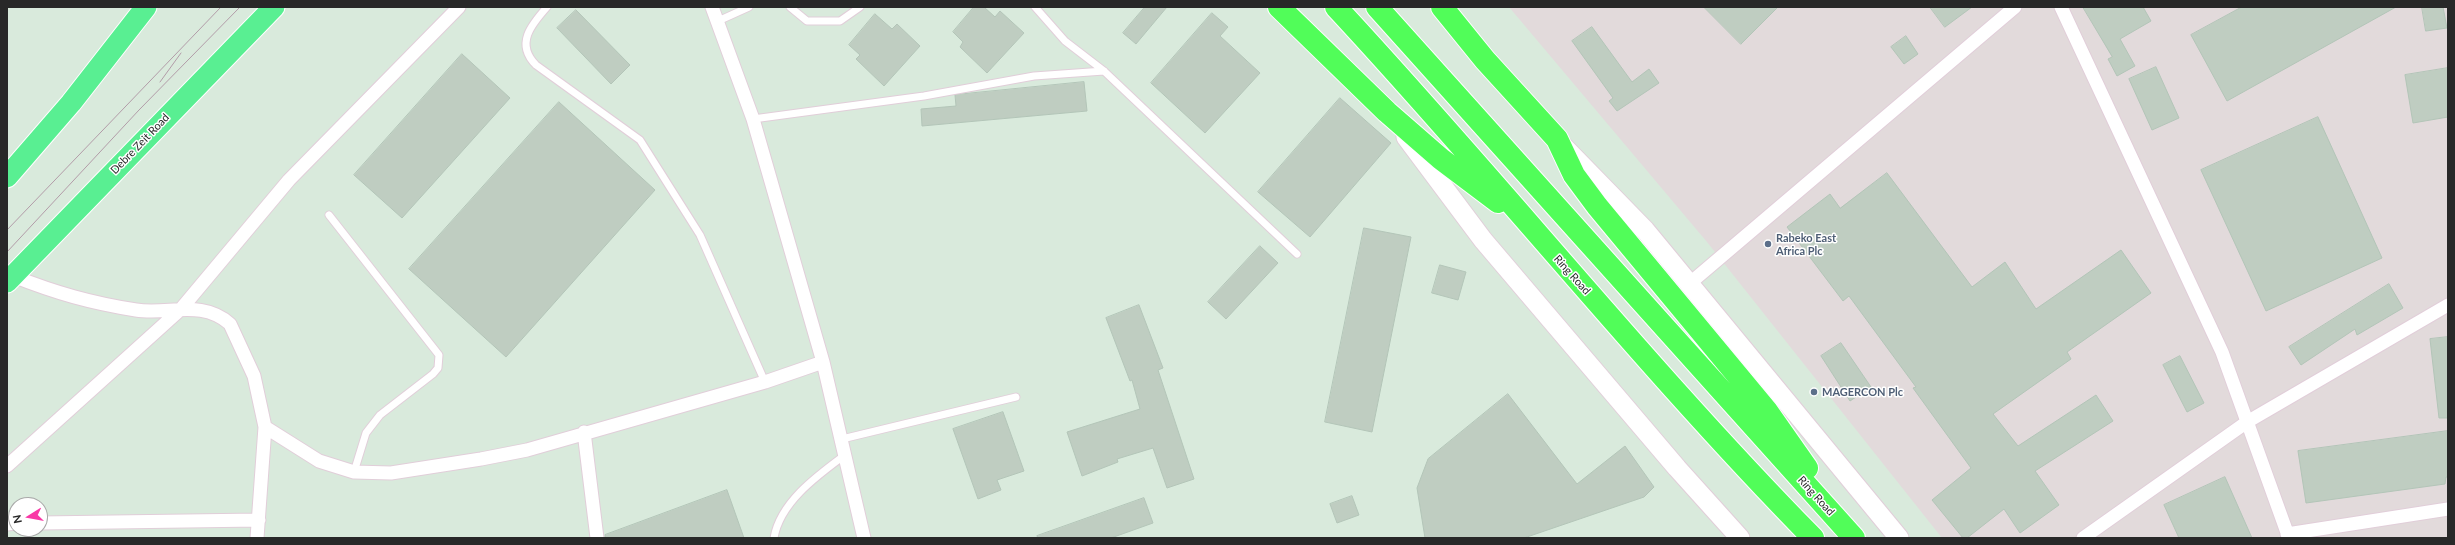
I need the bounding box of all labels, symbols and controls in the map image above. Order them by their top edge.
street label: Debre Zeit Road [108,111,172,177]
place label: Rabeko East Africa Plc [1776,231,1836,257]
marker: Rabeko East Africa Plc [1763,239,1773,249]
street label: Ring Road [1551,253,1593,297]
place label: MAGERCON Plc [1822,385,1903,399]
marker: MAGERCON Plc [1809,387,1819,397]
street label: Ring Road [1795,474,1837,518]
north arrow [8,497,48,537]
text: N [10,514,24,525]

